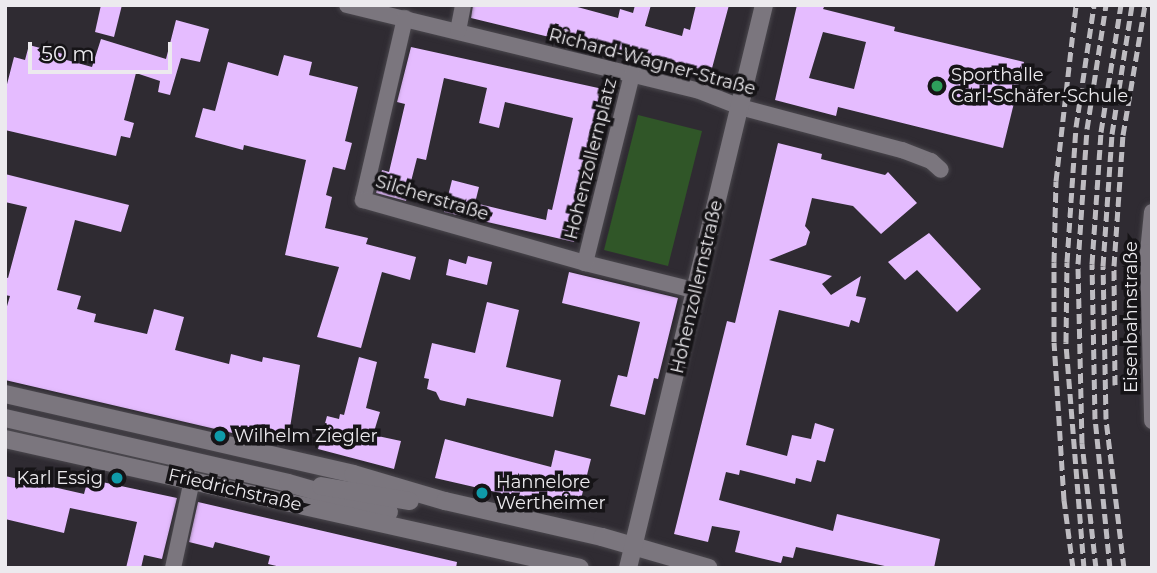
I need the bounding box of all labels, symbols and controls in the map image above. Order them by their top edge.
street label: Richard-Wagner-Straße [546,24,758,100]
scale bar [32,28,175,72]
text: 50 m [41,41,95,66]
place label: Sporthalle Carl-Schäfer-Schule [951,65,1128,108]
street label: Hohenzollernplatz [561,76,621,242]
marker: Sporthalle Carl-Schäfer-Schule [929,78,945,94]
street label: Silcherstraße [373,171,491,225]
street label: Hohenzollernstraße [667,198,727,376]
street label: Eisenbahnstraße [1120,241,1142,393]
place label: Wilhelm Ziegler [234,425,378,447]
marker: Wilhelm Ziegler [212,428,228,444]
street label: Friedrichstraße [166,464,304,516]
place label: Karl Essig [17,467,103,489]
marker: Karl Essig [109,470,125,486]
place label: Hannelore Wertheimer [496,472,606,514]
marker: Hannelore Wertheimer [474,485,490,501]

